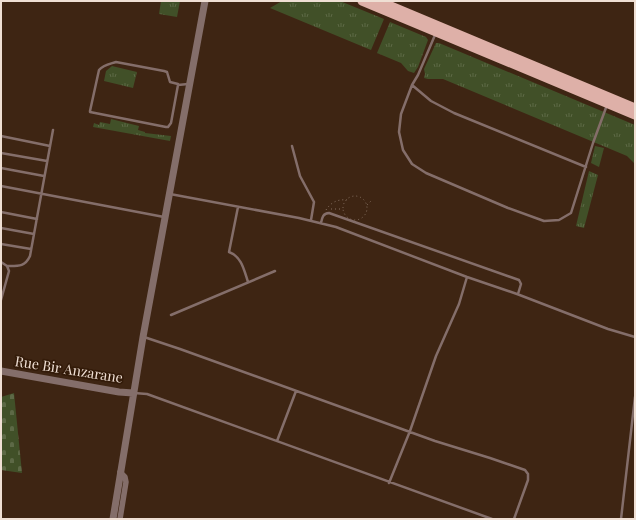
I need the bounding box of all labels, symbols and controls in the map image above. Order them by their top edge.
street label: Rue Bir Anzarane [14,351,124,387]

